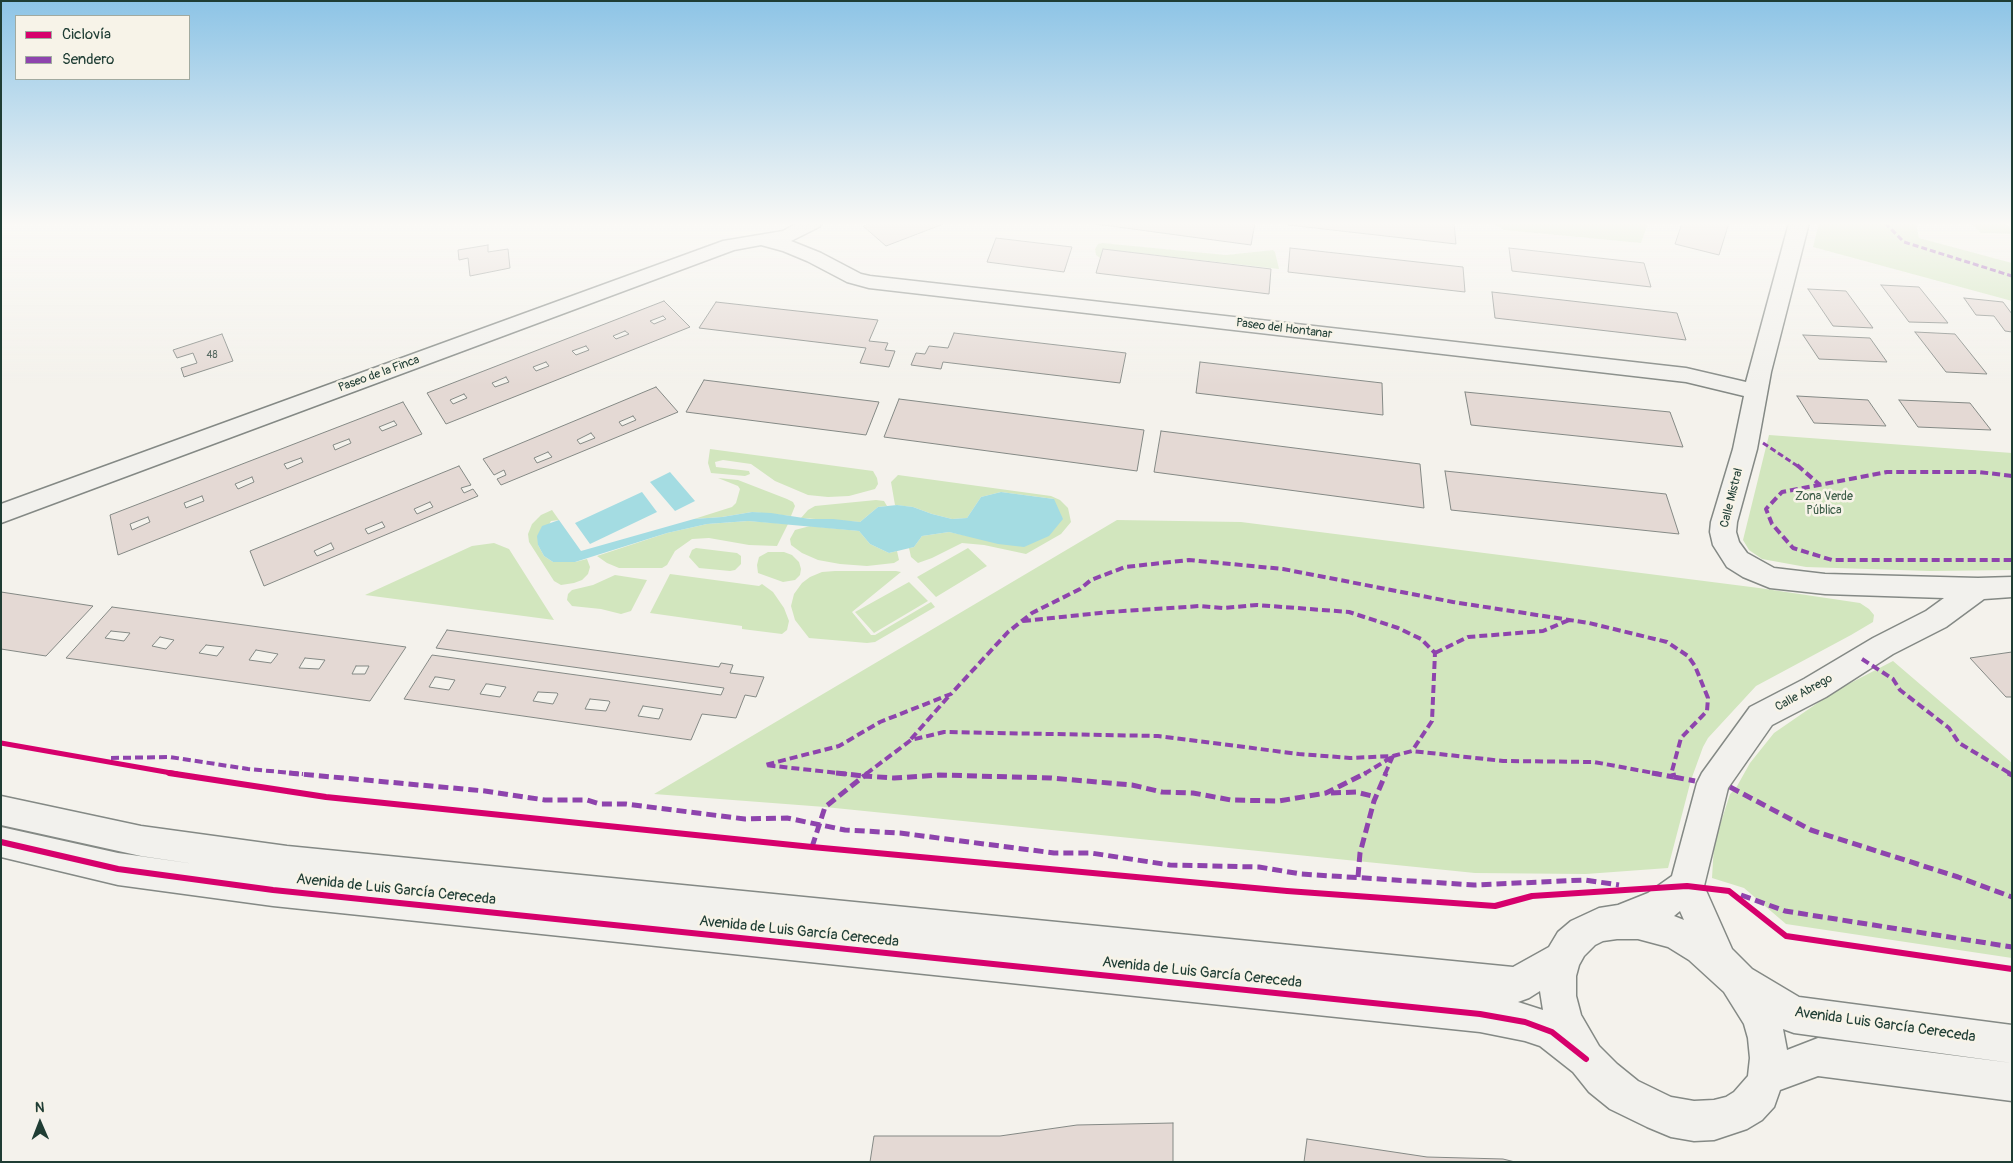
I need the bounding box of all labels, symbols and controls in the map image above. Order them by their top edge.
legend [15,15,190,80]
text: Ciclovía [62,25,111,44]
text: Sendero [62,50,114,69]
street label: Paseo del Hontanar [1235,316,1333,342]
house number: 48 [207,349,217,361]
street label: Paseo de la Finca [336,353,422,395]
street label: Calle Mistral [1718,467,1746,529]
park label: Zona Verde Pública [1795,490,1853,518]
street label: Calle Abrego [1773,671,1835,715]
street label: Avenida de Luis García Cereceda [295,871,497,909]
street label: Avenida de Luis García Cereceda [698,913,900,951]
street label: Avenida de Luis García Cereceda [1101,954,1303,992]
street label: Avenida Luis García Cereceda [1793,1003,1977,1047]
north arrow [15,1098,65,1148]
text: N [35,1099,45,1116]

